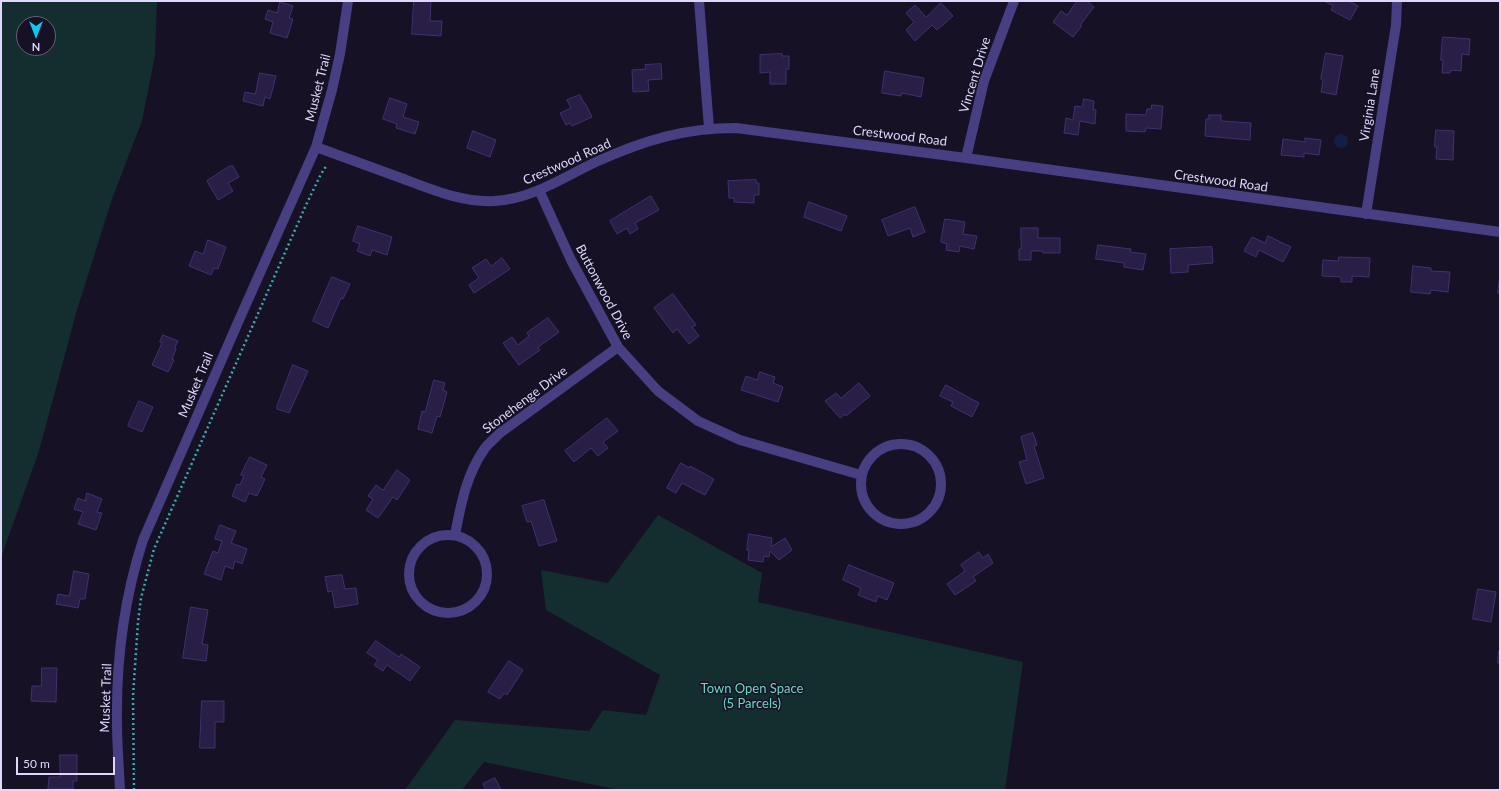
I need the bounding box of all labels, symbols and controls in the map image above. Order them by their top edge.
north arrow [16,16,56,56]
street label: Vincent Drive [956,35,994,115]
text: N [32,41,40,54]
street label: Musket Trail [302,52,334,124]
street label: Virginia Lane [1357,67,1383,143]
street label: Crestwood Road [852,122,948,150]
street label: Crestwood Road [521,136,613,188]
street label: Crestwood Road [1173,167,1269,195]
street label: Buttonwood Drive [572,242,636,342]
street label: Musket Trail [175,350,217,420]
street label: Stonehenge Drive [480,363,570,437]
street label: Musket Trail [97,663,115,733]
park label: Town Open Space (5 Parcels) [701,681,803,712]
scale bar [18,749,117,775]
text: 50 m [23,756,50,771]

